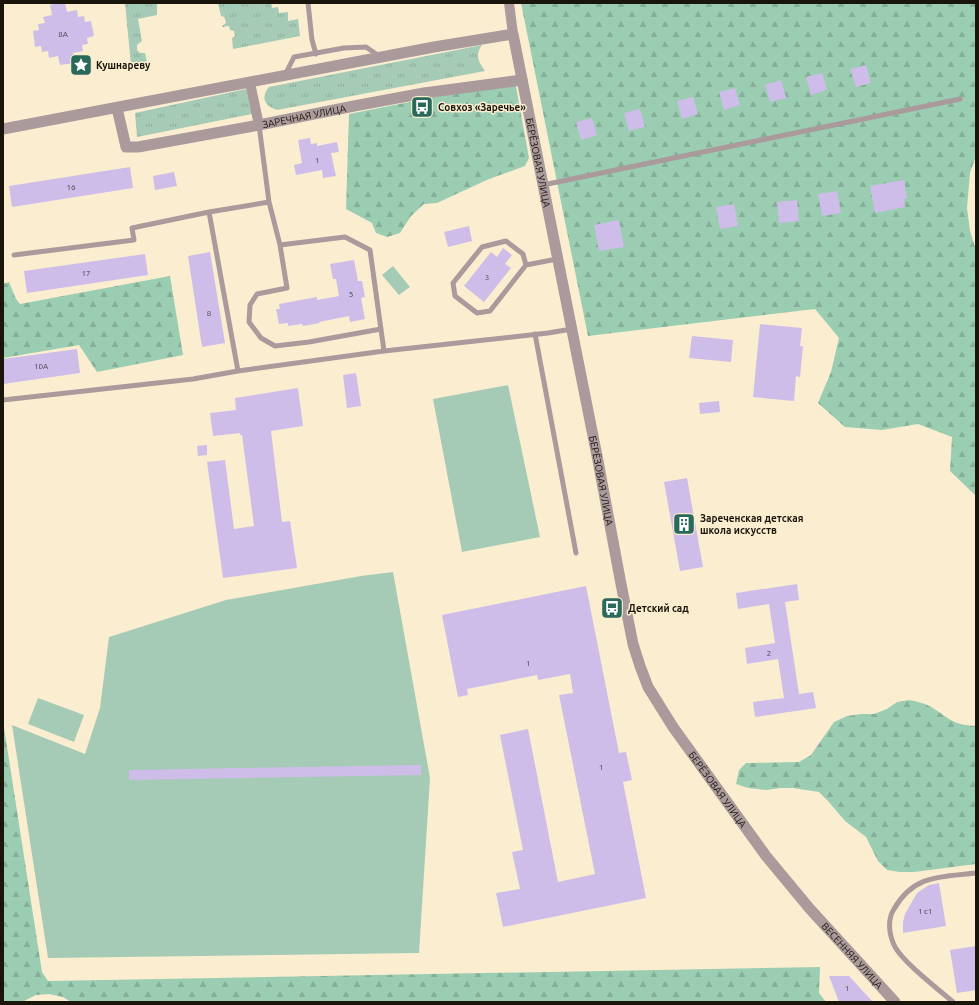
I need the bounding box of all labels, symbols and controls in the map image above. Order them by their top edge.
house number: 8А [58,30,69,39]
place icon: Кушнареву [68,52,94,78]
place label: Кушнареву [96,60,151,71]
bus stop icon: Совхоз «Заречье» [409,94,435,120]
place label: Совхоз «Заречье» [438,102,526,113]
street label: ЗАРЕЧНАЯ УЛИЦА [261,103,347,130]
street label: БЕРЁЗОВАЯ УЛИЦА [524,117,553,209]
house number: 1 [315,156,319,165]
house number: 16 [66,183,76,192]
house number: 17 [81,269,91,278]
house number: 3 [485,273,489,282]
house number: 5 [349,290,353,299]
house number: 8 [207,309,212,318]
house number: 10А [34,362,49,371]
street label: БЕРЁЗОВАЯ УЛИЦА [587,435,615,527]
building icon: Зареченская детская школа искусств [671,511,697,537]
place label: Зареченская детская школа искусств [700,513,803,536]
bus stop icon: Детский сад [599,595,625,621]
place label: Детский сад [628,603,689,614]
house number: 2 [767,649,771,658]
house number: 1 [526,659,530,668]
street label: БЕРЁЗОВАЯ УЛИЦА [686,749,749,830]
house number: 1 [599,763,603,772]
house number: 1 с1 [918,907,932,916]
street label: ВЕСЕННЯЯ УЛИЦА [819,921,885,991]
house number: 1 [845,984,849,993]

